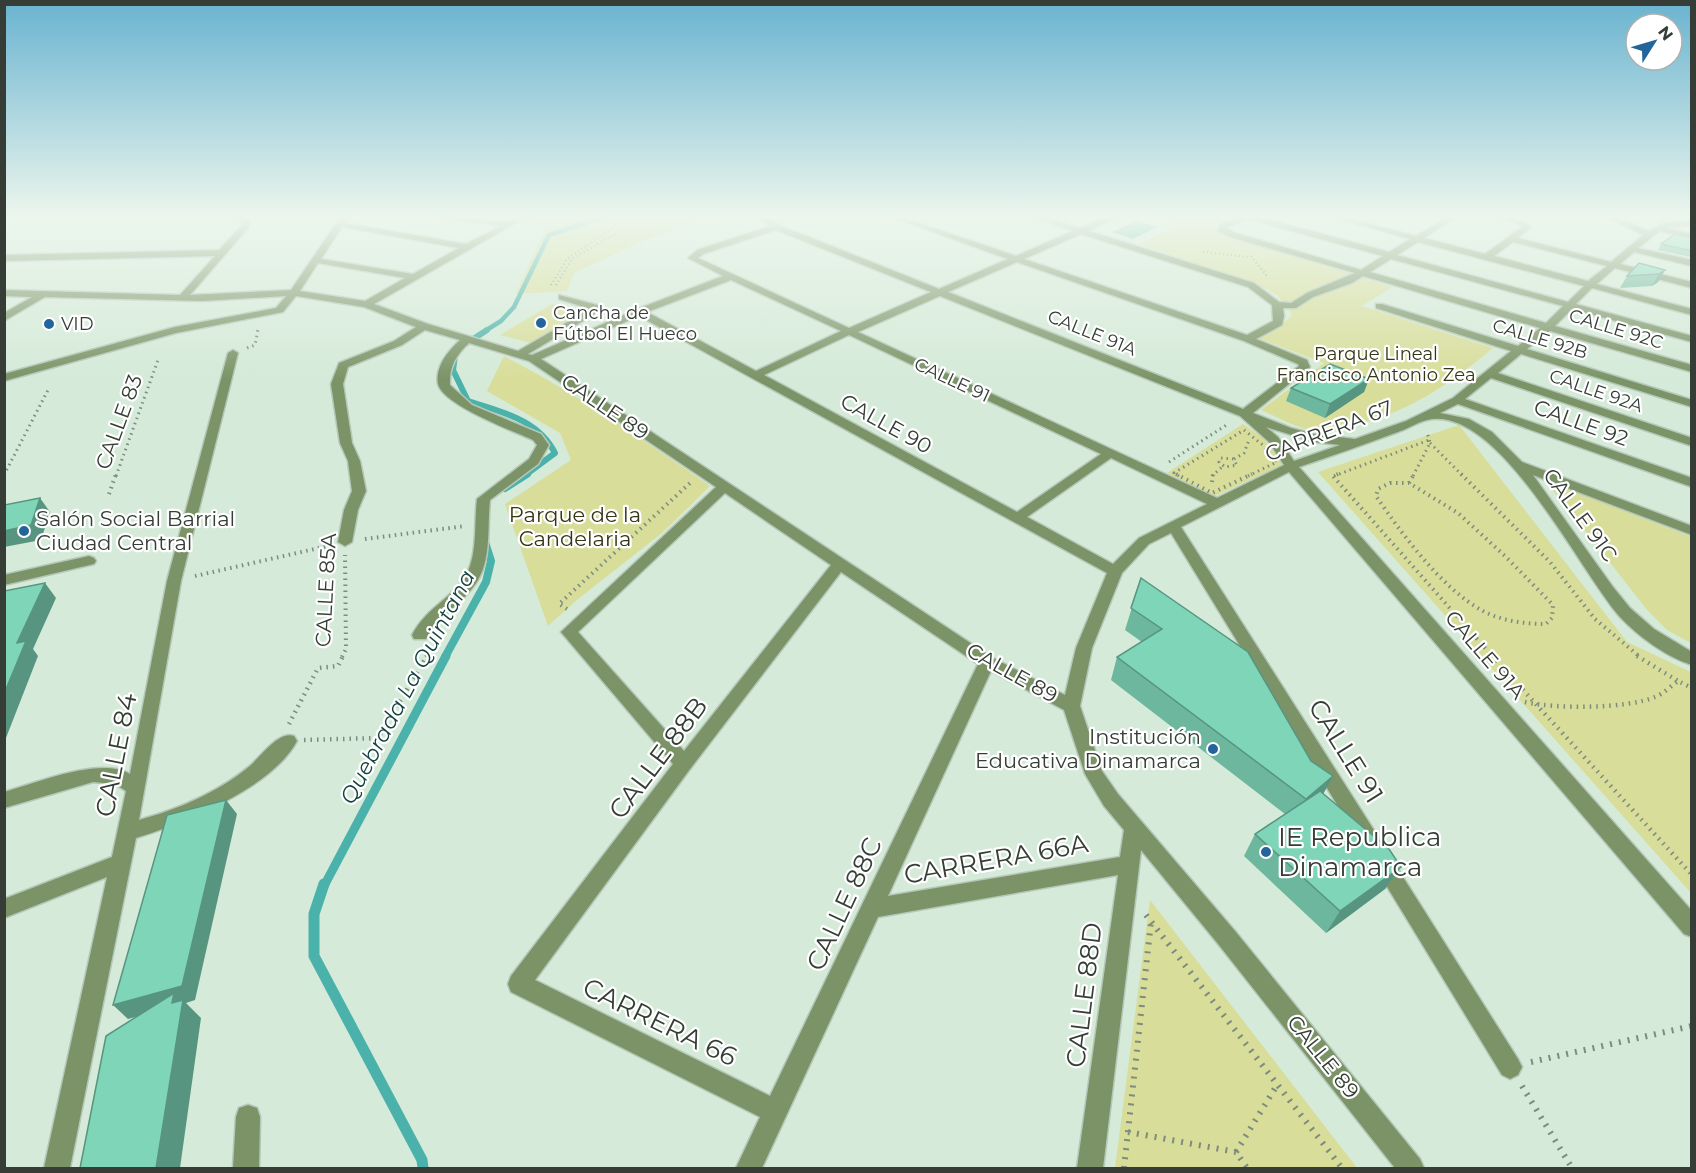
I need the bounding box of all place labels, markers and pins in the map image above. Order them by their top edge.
place label: Cancha de Fútbol El Hueco [553,302,697,345]
place label: VID [61,313,94,335]
marker: Cancha de Fútbol El Hueco [534,316,548,330]
marker: VID [42,317,56,331]
place label: Salón Social Barrial Ciudad Central [36,506,235,555]
marker: Salón Social Barrial Ciudad Central [17,524,31,538]
place label: Institución Educativa Dinamarca [975,724,1201,773]
marker: Institución Educativa Dinamarca [1206,742,1220,756]
place label: IE Republica Dinamarca [1278,821,1441,883]
marker: IE Republica Dinamarca [1259,845,1273,859]

